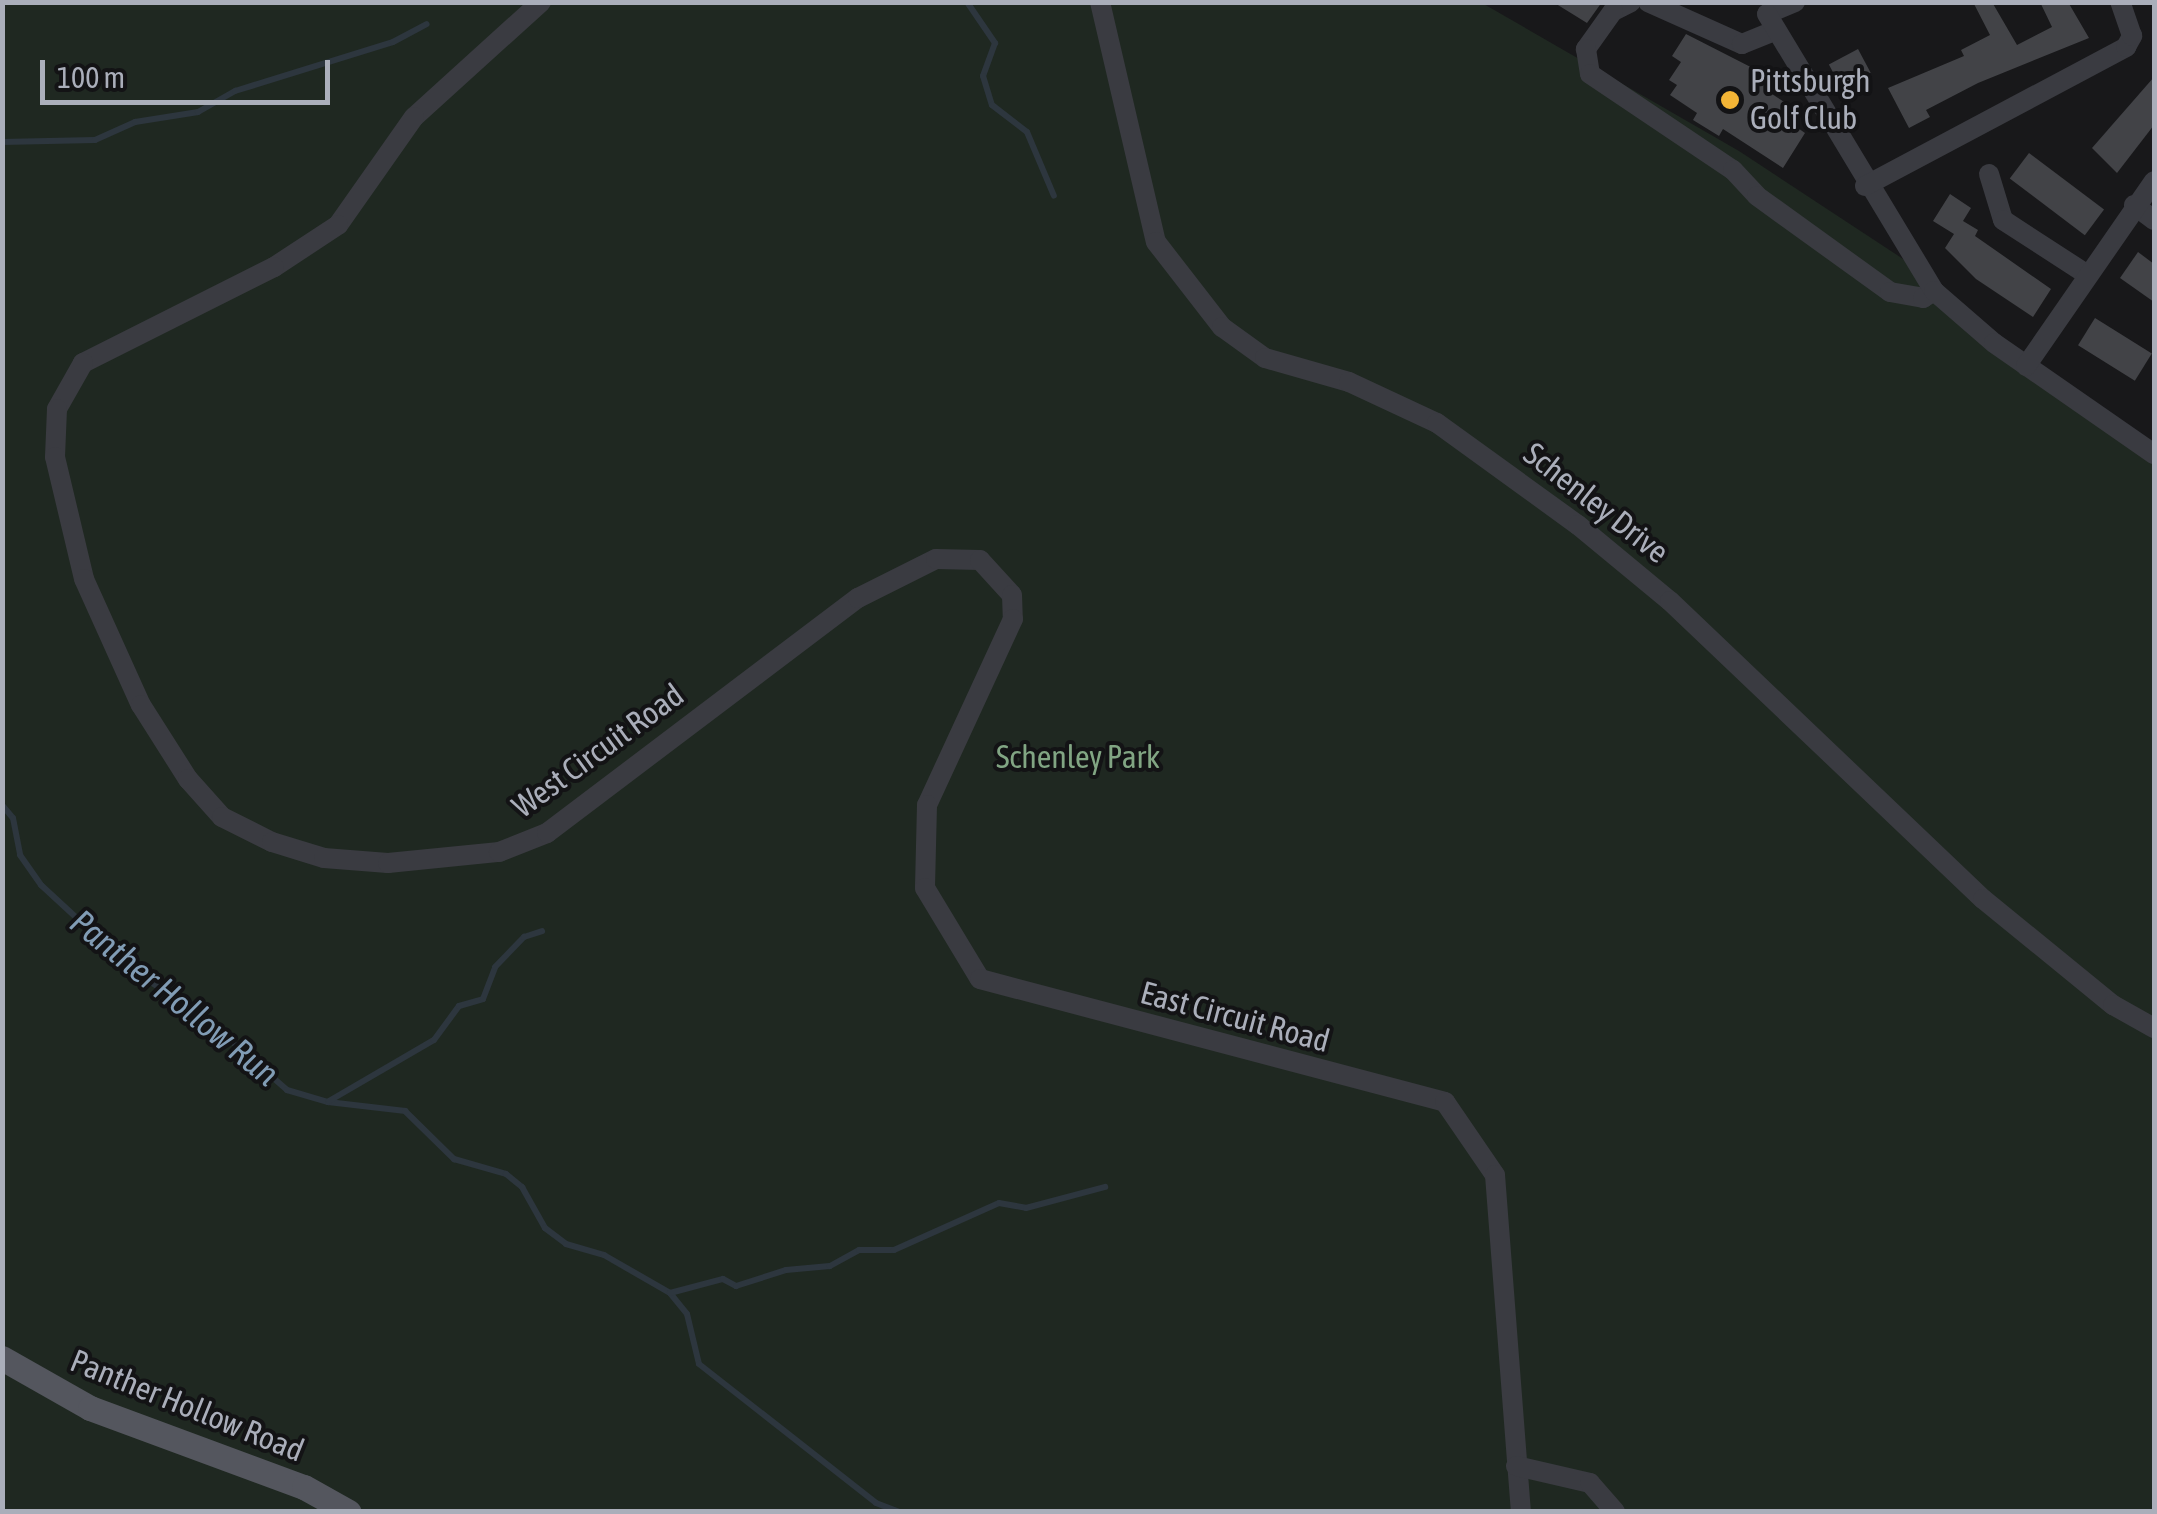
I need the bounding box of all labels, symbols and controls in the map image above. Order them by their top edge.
scale bar [45,40,335,102]
text: 100 m [57,60,125,94]
place label: Pittsburgh Golf Club [1750,63,1871,138]
marker: Pittsburgh Golf Club [1719,89,1741,111]
street label: Schenley Drive [1516,435,1676,571]
street label: West Circuit Road [505,676,691,826]
park label: Schenley Park [996,738,1160,776]
water label: Panther Hollow Run [62,900,288,1094]
street label: East Circuit Road [1136,973,1334,1061]
street label: Panther Hollow Road [65,1342,309,1470]

